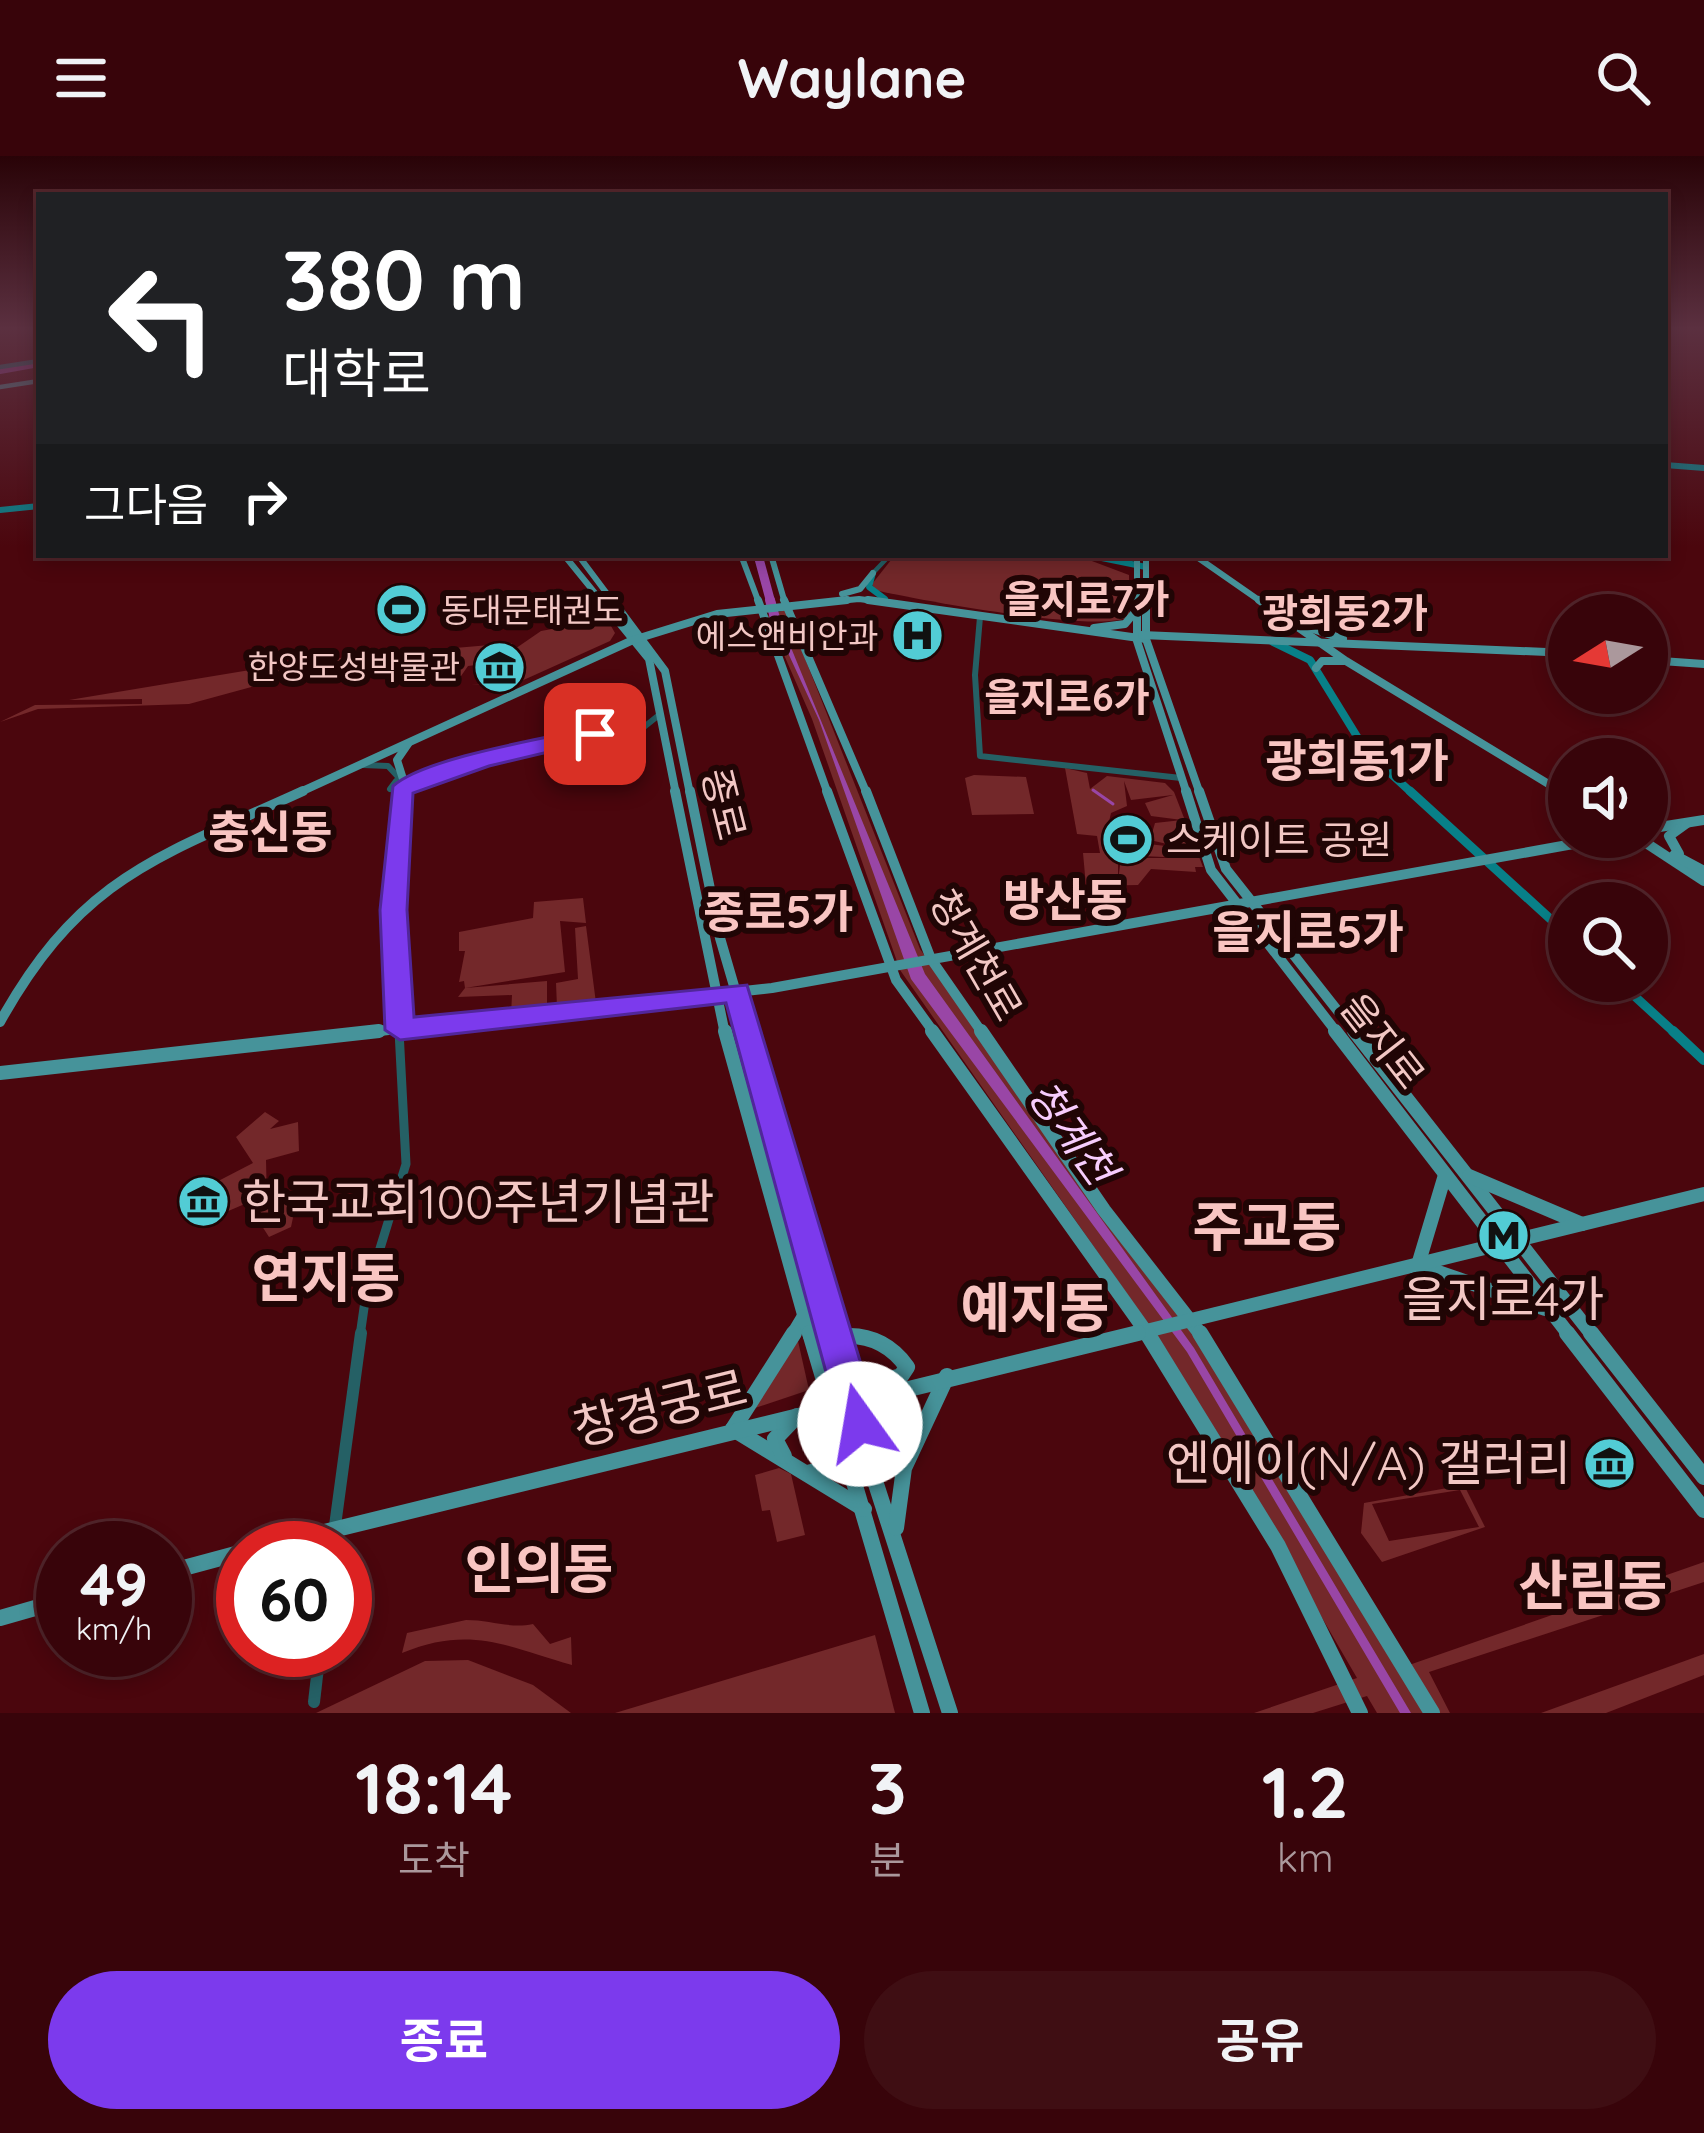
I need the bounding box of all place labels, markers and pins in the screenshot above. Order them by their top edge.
sports icon: 동대문태권도 [374,582,430,638]
place label: 동대문태권도 [441,589,623,630]
hospital icon: 에스앤비안과 [889,608,945,664]
place label: 에스앤비안과 [696,615,878,656]
museum icon: 한양도성박물관 [471,639,527,695]
place label: 한양도성박물관 [247,646,460,687]
pin [544,683,646,785]
sports icon: 스케이트 공원 [1099,812,1155,868]
place label: 스케이트 공원 [1166,815,1392,864]
place label: 한국교회100주년기념관 [242,1171,714,1231]
museum icon: 한국교회100주년기념관 [175,1174,231,1230]
metro station icon: 을지로4가 [1475,1208,1531,1264]
place label: 을지로4가 [1402,1268,1604,1328]
place label: 엔에이(N/A) 갤러리 [1166,1432,1571,1492]
museum icon: 엔에이(N/A) 갤러리 [1582,1435,1638,1491]

